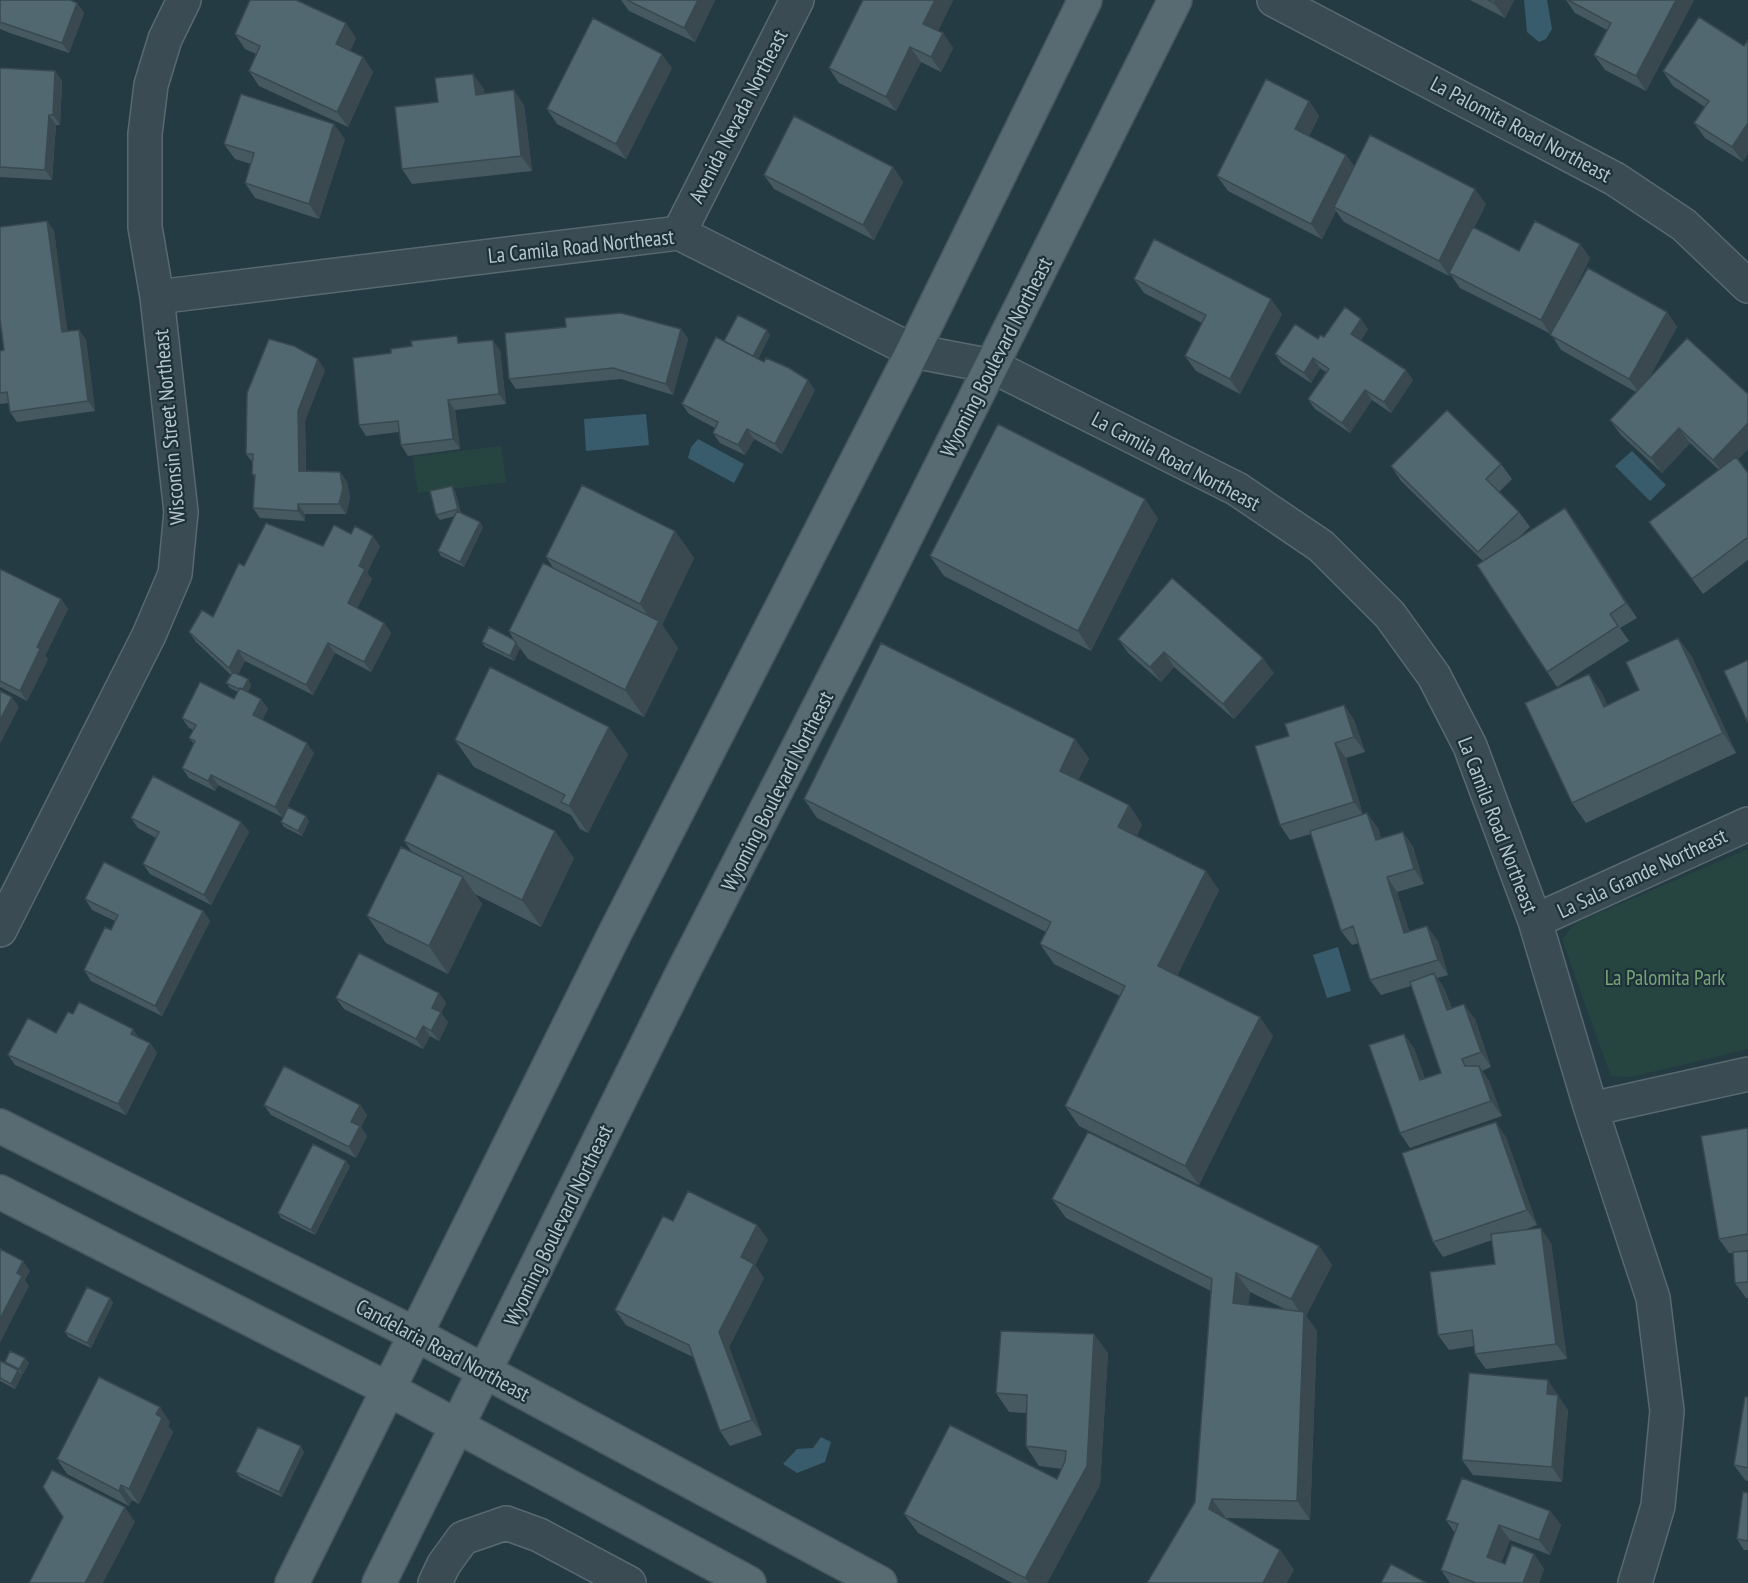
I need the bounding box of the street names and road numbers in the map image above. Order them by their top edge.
street label: Avenida Nevada Northeast [682,24,794,207]
street label: La Palomita Road Northeast [1426,70,1616,188]
street label: La Camila Road Northeast [487,223,676,269]
street label: Wyoming Boulevard Northeast [934,252,1058,461]
street label: Wisconsin Street Northeast [147,328,191,526]
street label: La Camila Road Northeast [1087,405,1265,517]
street label: Wyoming Boulevard Northeast [715,686,839,895]
street label: La Camila Road Northeast [1452,733,1544,917]
street label: La Sala Grande Northeast [1553,822,1731,924]
street label: Wyoming Boulevard Northeast [498,1120,619,1330]
street label: Candelaria Road Northeast [351,1293,535,1407]

